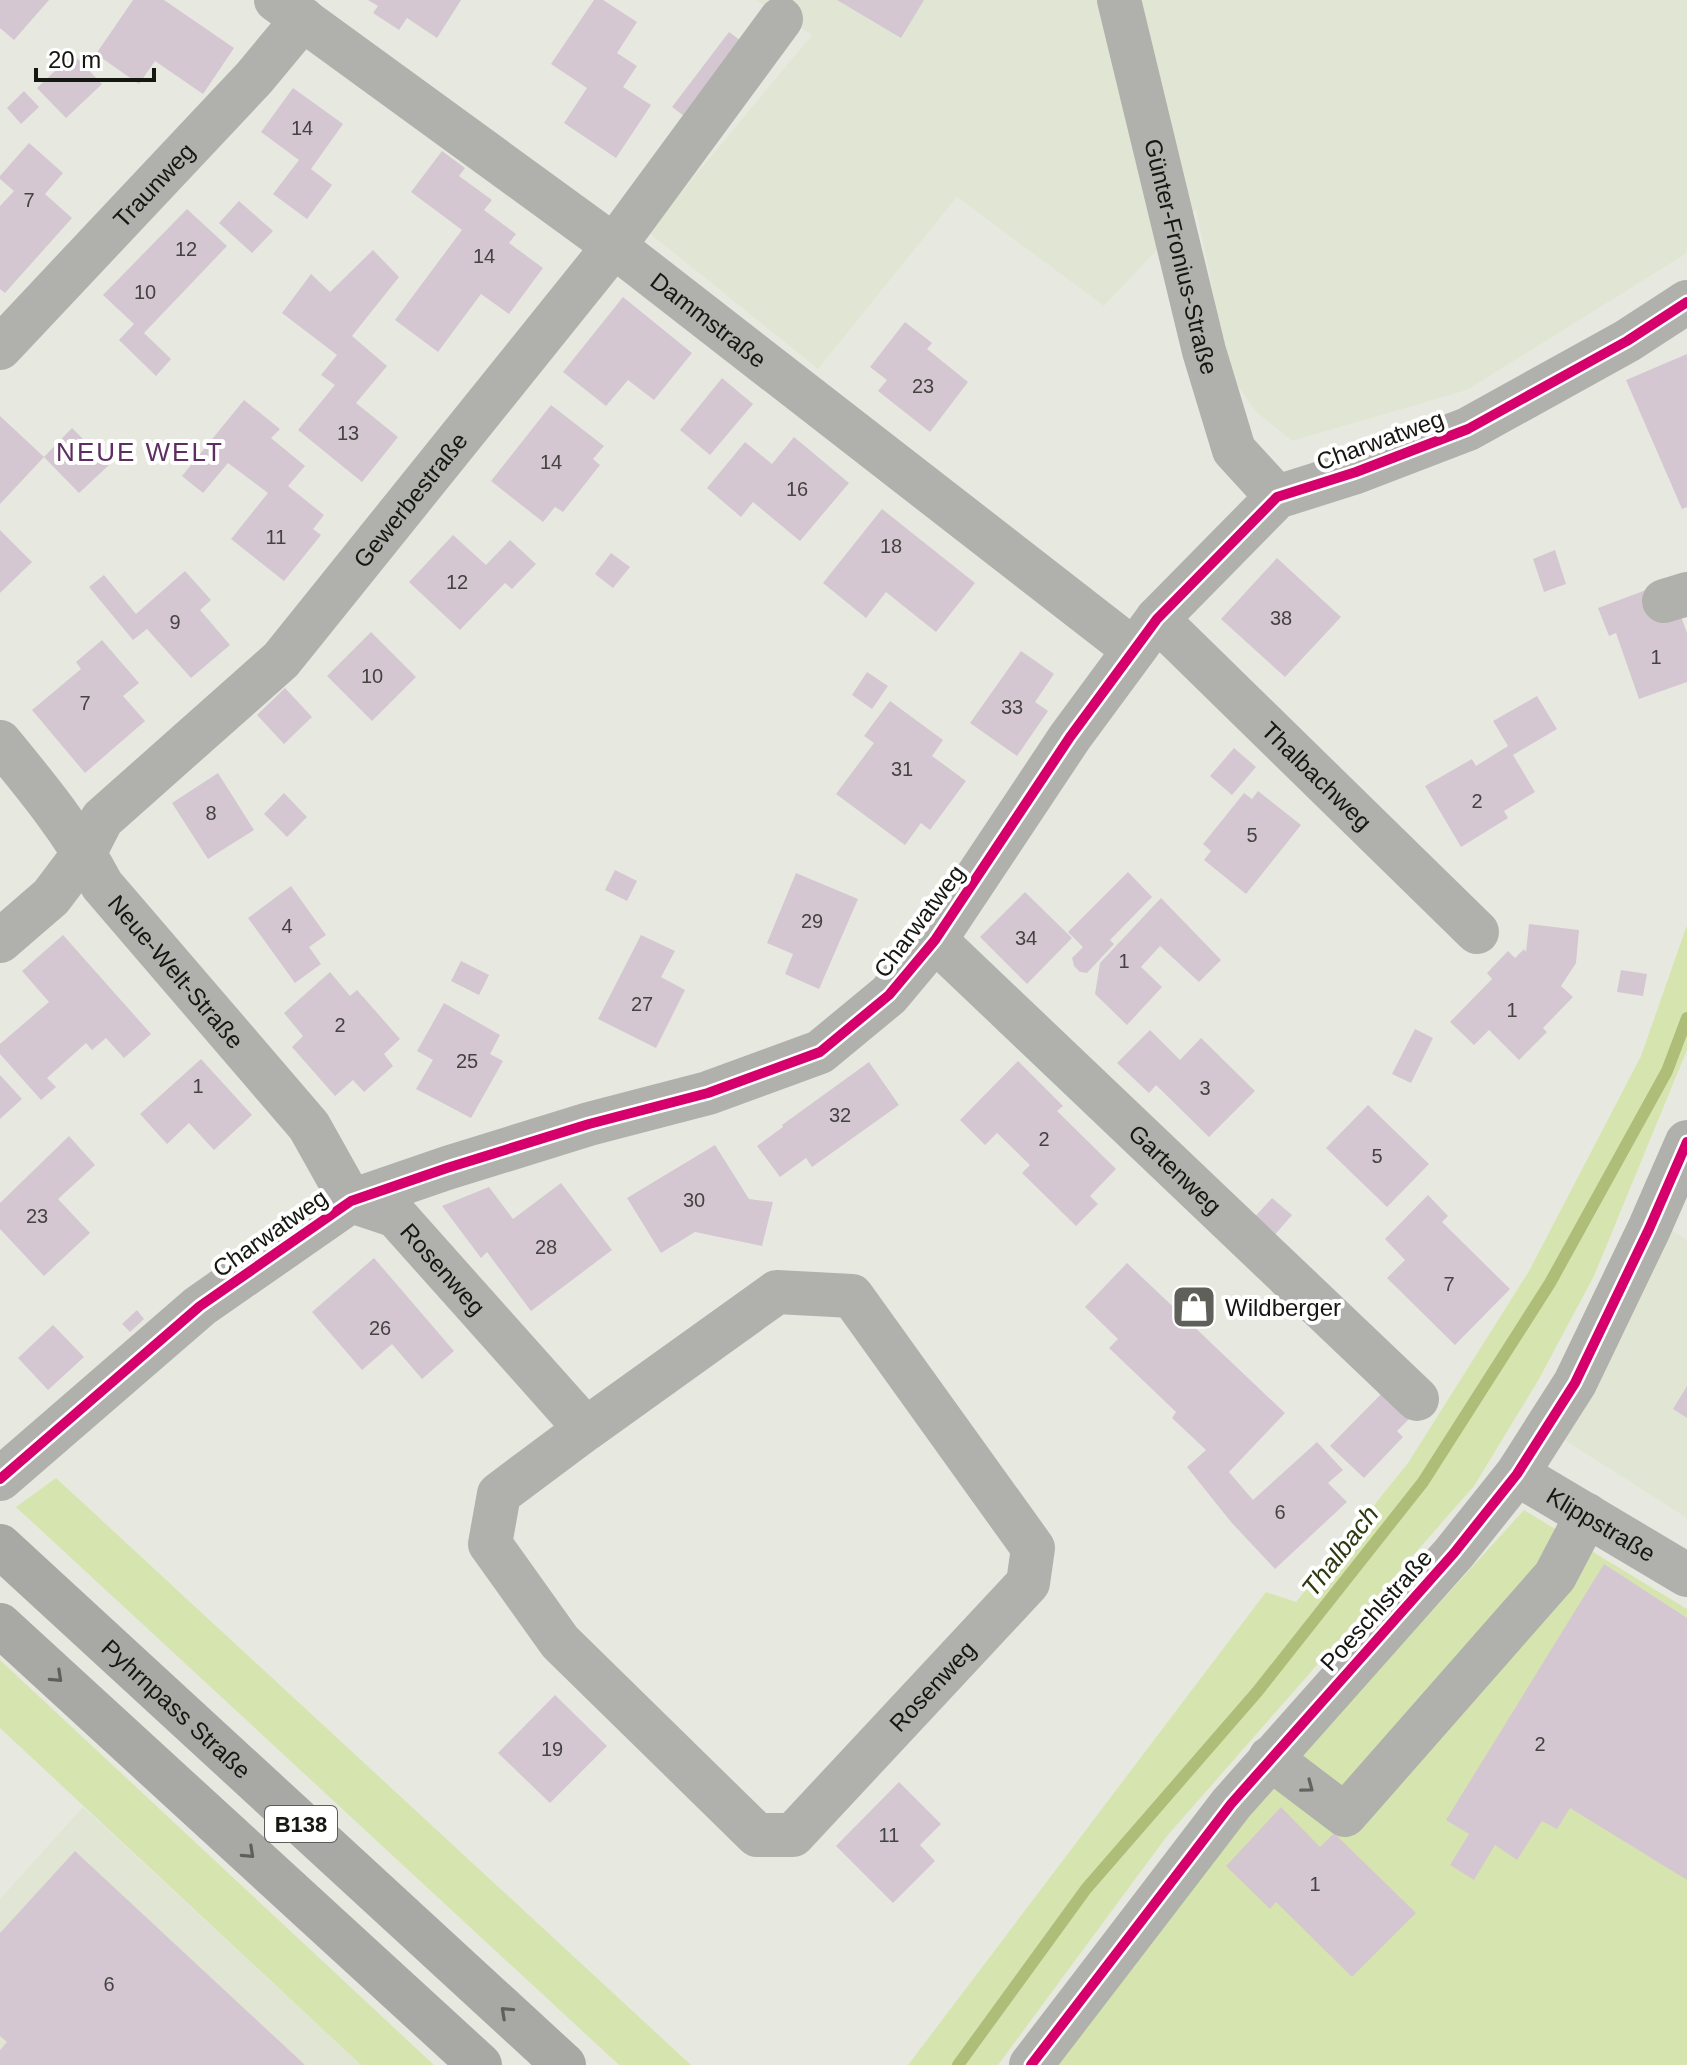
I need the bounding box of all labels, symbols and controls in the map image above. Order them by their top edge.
scale bar [36,32,154,82]
text: 20 m [48,46,101,73]
house number: 14 [291,117,313,139]
street label: Günter-Fronius-Straße [1140,136,1224,378]
street label: Traunweg [107,137,200,233]
house number: 7 [23,189,35,211]
house number: 12 [175,238,197,260]
house number: 14 [473,245,495,267]
street label: Dammstraße [646,266,772,373]
house number: 10 [134,281,156,303]
house number: 23 [912,375,934,397]
street label: Charwatweg [1313,405,1447,475]
house number: 13 [337,422,359,444]
street label: Gewerbestraße [348,427,472,573]
district label: NEUE WELT [56,437,224,467]
house number: 14 [540,451,562,473]
house number: 16 [786,478,808,500]
house number: 11 [266,526,286,548]
house number: 18 [880,535,902,557]
house number: 12 [446,571,468,593]
house number: 38 [1270,607,1292,629]
house number: 9 [169,611,181,633]
house number: 1 [1650,646,1662,668]
house number: 10 [361,665,383,687]
house number: 7 [79,692,91,714]
house number: 33 [1001,696,1023,718]
street label: Thalbachweg [1257,716,1378,835]
house number: 31 [891,758,913,780]
house number: 2 [1471,790,1483,812]
house number: 8 [205,802,217,824]
house number: 5 [1246,824,1258,846]
street label: Charwatweg [868,860,970,982]
street label: Neue-Welt-Straße [103,889,249,1054]
house number: 29 [801,910,823,932]
house number: 4 [281,915,293,937]
house number: 34 [1015,927,1037,949]
house number: 1 [1118,950,1130,972]
house number: 27 [631,993,653,1015]
house number: 1 [1506,999,1518,1021]
house number: 2 [334,1014,346,1036]
house number: 25 [456,1050,478,1072]
house number: 1 [192,1075,204,1097]
house number: 3 [1199,1077,1211,1099]
house number: 32 [829,1104,851,1126]
street label: Gartenweg [1124,1119,1227,1219]
house number: 2 [1038,1128,1050,1150]
house number: 5 [1371,1145,1383,1167]
street label: Charwatweg [208,1184,332,1282]
house number: 30 [683,1189,705,1211]
house number: 23 [26,1205,48,1227]
street label: Rosenweg [395,1218,491,1320]
house number: 28 [535,1236,557,1258]
house number: 7 [1443,1273,1455,1295]
shop icon: Wildberger [1170,1283,1218,1331]
place label: Wildberger [1225,1294,1341,1321]
house number: 26 [369,1317,391,1339]
street label: Klippstraße [1542,1481,1660,1567]
water label: Thalbach [1295,1500,1385,1602]
house number: 6 [1274,1501,1286,1523]
street label: Poeschlstraße [1315,1544,1437,1676]
street label: Pyhrnpass Straße [97,1634,256,1784]
street label: Rosenweg [883,1635,981,1737]
one-way arrow [48,1668,63,1682]
house number: 2 [1534,1733,1546,1755]
house number: 19 [541,1738,563,1760]
one-way arrow [1299,1777,1313,1792]
road number: B138 [265,1806,337,1842]
house number: 11 [879,1824,899,1846]
one-way arrow [240,1844,254,1859]
house number: 1 [1309,1873,1321,1895]
house number: 6 [103,1973,115,1995]
one-way arrow [501,2008,516,2022]

